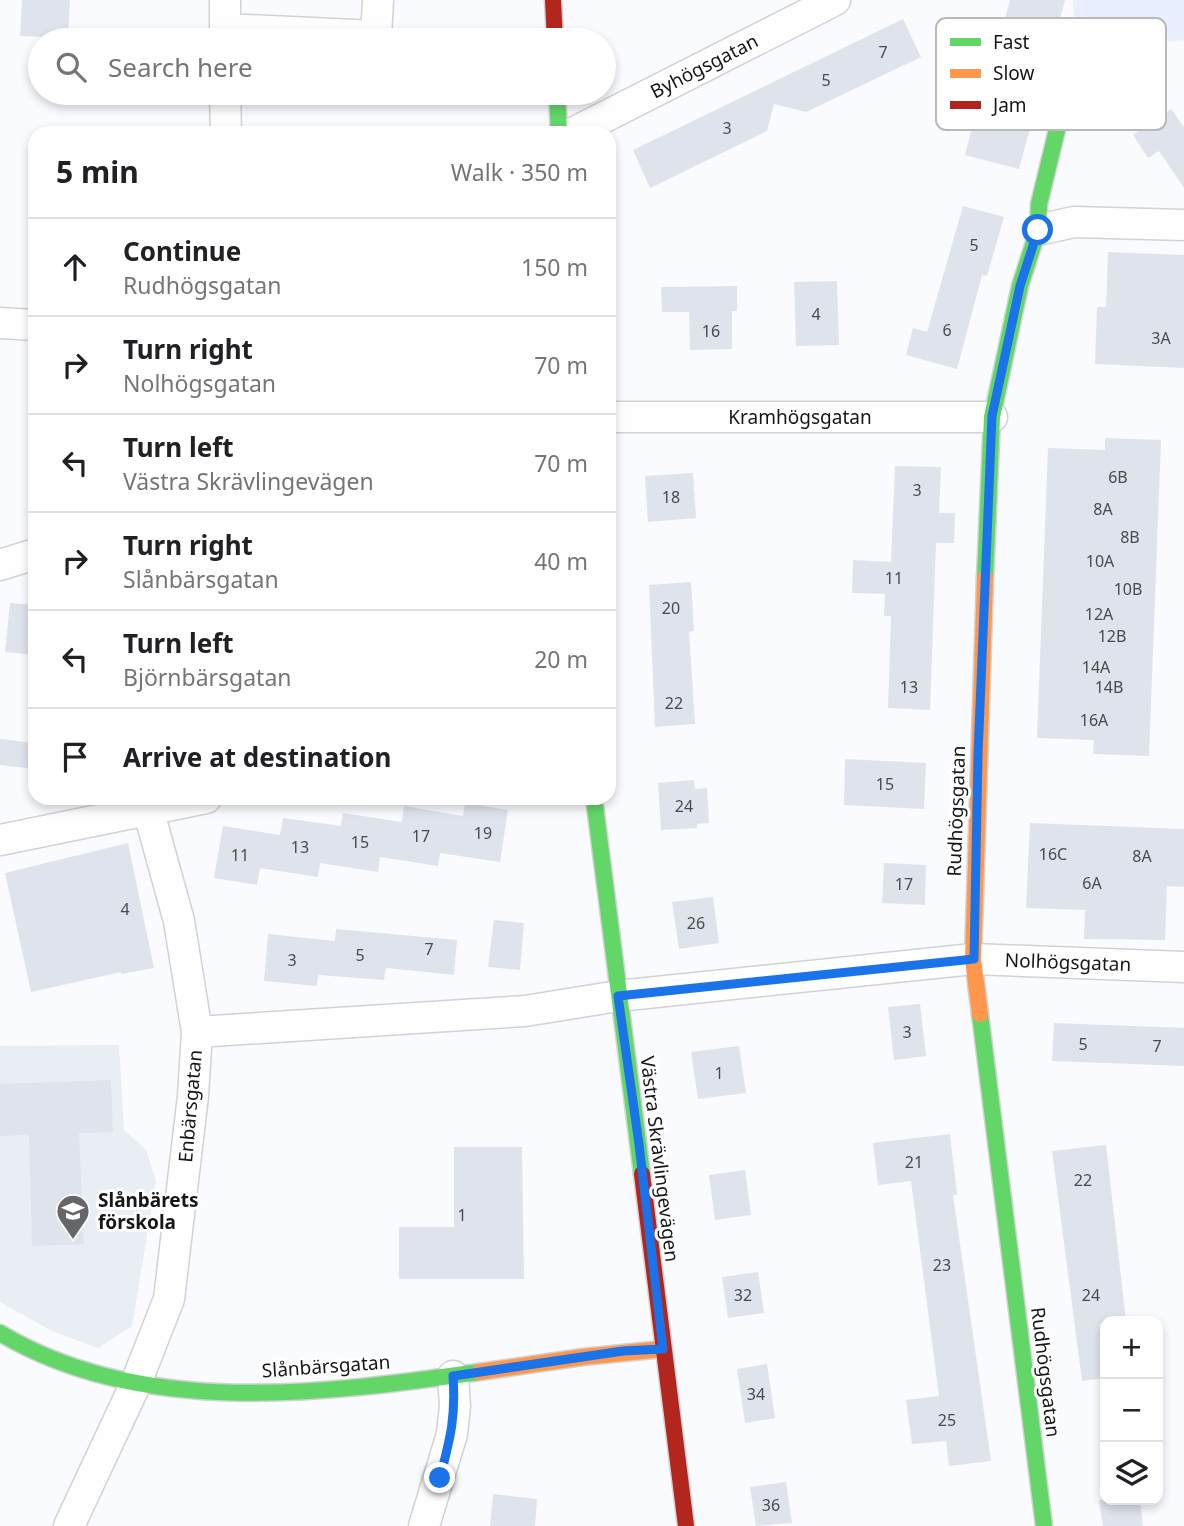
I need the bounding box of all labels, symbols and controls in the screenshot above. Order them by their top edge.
legend [936,18,1166,130]
search box [28,28,616,105]
street label: Byhögsgatan [646,28,762,104]
text: Fast [993,29,1030,55]
house number: 7 [878,41,888,63]
icon: search [52,48,90,86]
text: Search here [108,49,253,85]
text: Slow [993,60,1034,86]
house number: 5 [821,69,831,91]
text: Jam [991,92,1027,118]
house number: 3 [722,117,732,139]
text: 5 min [56,151,139,192]
text: Walk · 350 m [451,156,588,188]
route start [1022,214,1053,245]
text: Continue [123,233,241,269]
house number: 5 [969,234,979,256]
icon: ahead [56,248,94,286]
text: 150 m [521,251,588,283]
text: Rudhögsgatan [123,269,281,301]
house number: 4 [811,303,821,325]
house number: 6 [942,319,952,341]
house number: 16 [702,320,720,342]
house number: 3A [1151,327,1171,349]
text: Turn right [123,331,253,367]
icon: right [56,346,94,384]
text: 70 m [534,349,588,381]
text: Nolhögsgatan [123,367,276,399]
street label: Kramhögsgatan [728,404,872,430]
text: Turn left [123,429,234,465]
icon: left [56,444,94,482]
text: 70 m [534,447,588,479]
text: Västra Skrävlingevägen [123,465,374,497]
house number: 6B [1108,466,1128,488]
house number: 3 [912,479,922,501]
house number: 18 [662,486,680,508]
house number: 8A [1093,498,1113,520]
house number: 8B [1120,526,1140,548]
text: Turn right [123,527,253,563]
icon: right [56,542,94,580]
text: 40 m [534,545,588,577]
house number: 10A [1086,550,1115,572]
text: Slånbärsgatan [123,563,279,595]
house number: 11 [885,567,903,589]
house number: 10B [1114,578,1142,600]
house number: 20 [662,597,680,619]
house number: 12A [1085,603,1114,625]
text: Turn left [123,625,234,661]
house number: 12B [1098,625,1126,647]
icon: left [56,640,94,678]
text: 20 m [534,643,588,675]
house number: 14A [1082,656,1111,678]
text: Björnbärsgatan [123,661,292,693]
house number: 13 [900,676,918,698]
house number: 14B [1095,676,1123,698]
house number: 22 [665,692,683,714]
house number: 16A [1080,709,1109,731]
icon: arrive [56,738,94,776]
text: Arrive at destination [123,739,392,775]
street label: Rudhögsgatan [941,745,971,877]
house number: 15 [876,773,894,795]
house number: 24 [675,795,693,817]
house number: 19 [474,822,492,844]
house number: 17 [412,825,430,847]
house number: 15 [351,831,369,853]
house number: 13 [291,836,309,858]
house number: 16C [1039,843,1067,865]
house number: 11 [231,844,249,866]
house number: 8A [1132,845,1152,867]
house number: 6A [1082,872,1102,894]
house number: 17 [895,873,913,895]
house number: 4 [120,898,130,920]
house number: 26 [687,912,705,934]
house number: 7 [424,938,434,960]
house number: 5 [355,944,365,966]
street label: Nolhögsgatan [1004,947,1132,977]
house number: 3 [287,949,297,971]
house number: 3 [902,1021,912,1043]
house number: 5 [1078,1033,1088,1055]
house number: 7 [1152,1035,1162,1057]
street label: Enbärsgatan [172,1048,208,1164]
street label: Västra Skrävlingevägen [634,1055,686,1263]
house number: 1 [714,1062,724,1084]
house number: 21 [905,1151,923,1173]
house number: 22 [1074,1169,1092,1191]
place label: Slånbärets förskola [98,1187,199,1235]
school or university icon: Slånbärets förskola [54,1192,92,1241]
house number: 1 [457,1204,467,1226]
house number: 23 [933,1254,951,1276]
house number: 32 [734,1284,752,1306]
house number: 24 [1082,1284,1100,1306]
street label: Rudhögsgatan [1025,1305,1067,1439]
map controls [1100,1316,1163,1505]
button: + [1100,1316,1163,1379]
street label: Slånbärsgatan [261,1349,391,1383]
button: − [1100,1379,1163,1442]
house number: 34 [747,1383,765,1405]
house number: 25 [938,1409,956,1431]
button: layers [1100,1442,1163,1505]
route end [424,1462,455,1493]
house number: 36 [762,1494,780,1516]

